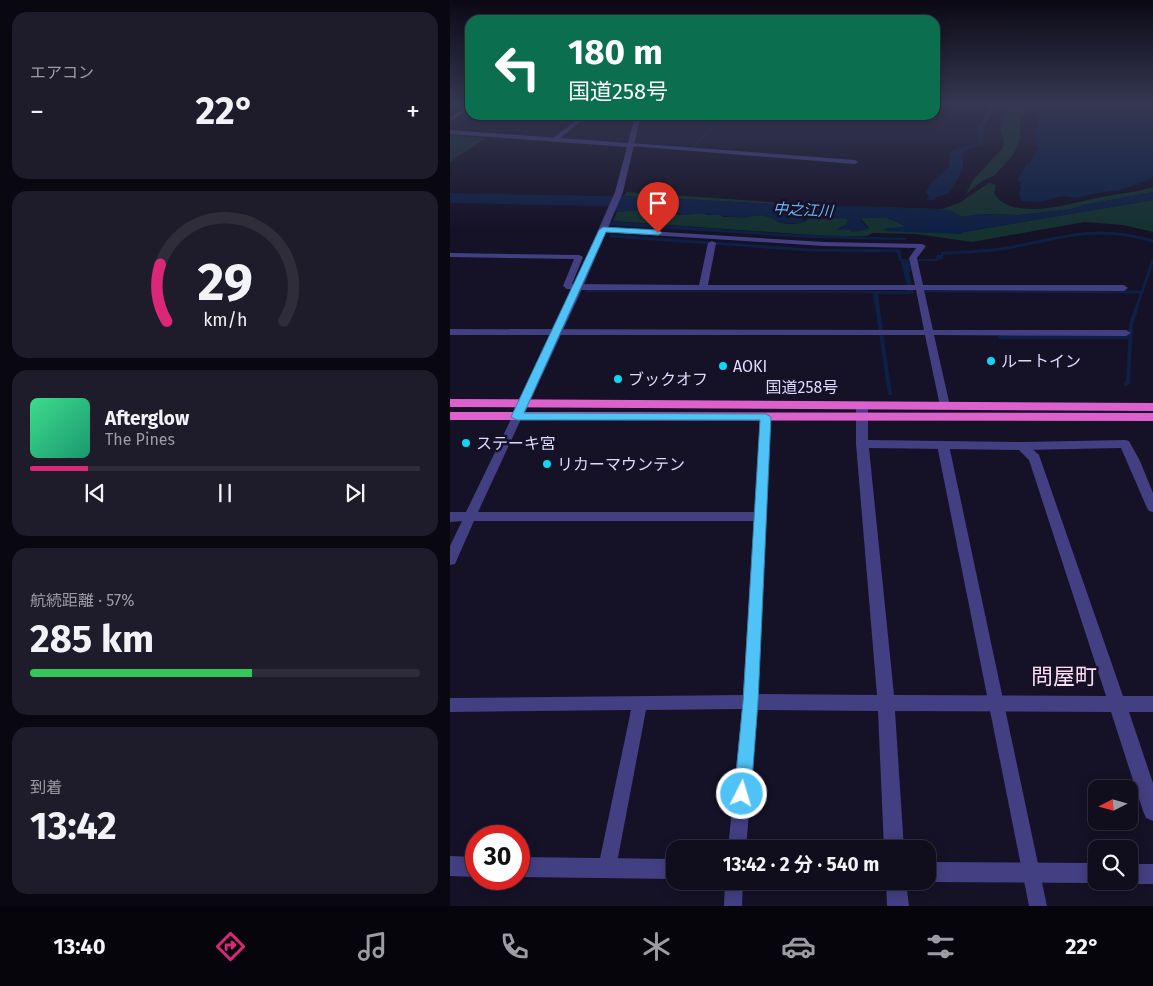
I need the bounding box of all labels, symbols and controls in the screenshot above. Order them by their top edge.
text: 180 m [568,31,663,73]
icon: left [485,35,550,100]
text: エアコン [30,63,94,82]
text: 国道258号 [568,78,668,105]
text: 22° [195,88,255,134]
text: − [30,95,44,128]
text: + [406,95,420,128]
pin [637,182,679,233]
icon: arrive [644,189,672,217]
water label: 中之江川 [773,199,835,221]
text: 29 [197,251,253,314]
text: km/h [203,309,247,331]
place label: ルートイン [1001,352,1081,371]
marker: ルートイン [985,355,997,367]
place label: AOKI [733,357,767,376]
marker: AOKI [717,360,729,372]
place label: ブックオフ [628,370,708,389]
marker: ブックオフ [612,373,624,385]
street label: 国道258号 [766,378,838,397]
text: Afterglow [105,407,189,430]
text: The Pines [105,430,175,449]
place label: ステーキ宮 [476,434,556,453]
marker: ステーキ宮 [460,437,472,449]
place label: リカーマウンテン [557,455,685,474]
marker: リカーマウンテン [541,458,553,470]
icon: previous [81,479,109,507]
icon: pause [211,479,239,507]
icon: next [341,479,369,507]
text: 航続距離 · 57% [30,591,134,610]
text: 285 km [30,616,154,662]
district label: 問屋町 [1031,663,1097,690]
position arrow [715,767,767,819]
text: 到着 [30,778,62,797]
north arrow [1088,780,1138,830]
map controls [1088,780,1138,890]
text: 13:42 [30,803,117,849]
speed limit sign: 30 [465,825,530,890]
button: search [1088,840,1138,890]
text: 13:42 · 2 分 · 540 m [723,853,879,876]
icon: directions [213,929,248,964]
icon: music [355,929,390,964]
icon: phone [497,929,532,964]
icon: climate [639,929,674,964]
icon: car [781,929,816,964]
icon: filters [923,929,958,964]
text: 13:40 [54,933,106,960]
text: 22° [1065,933,1099,960]

